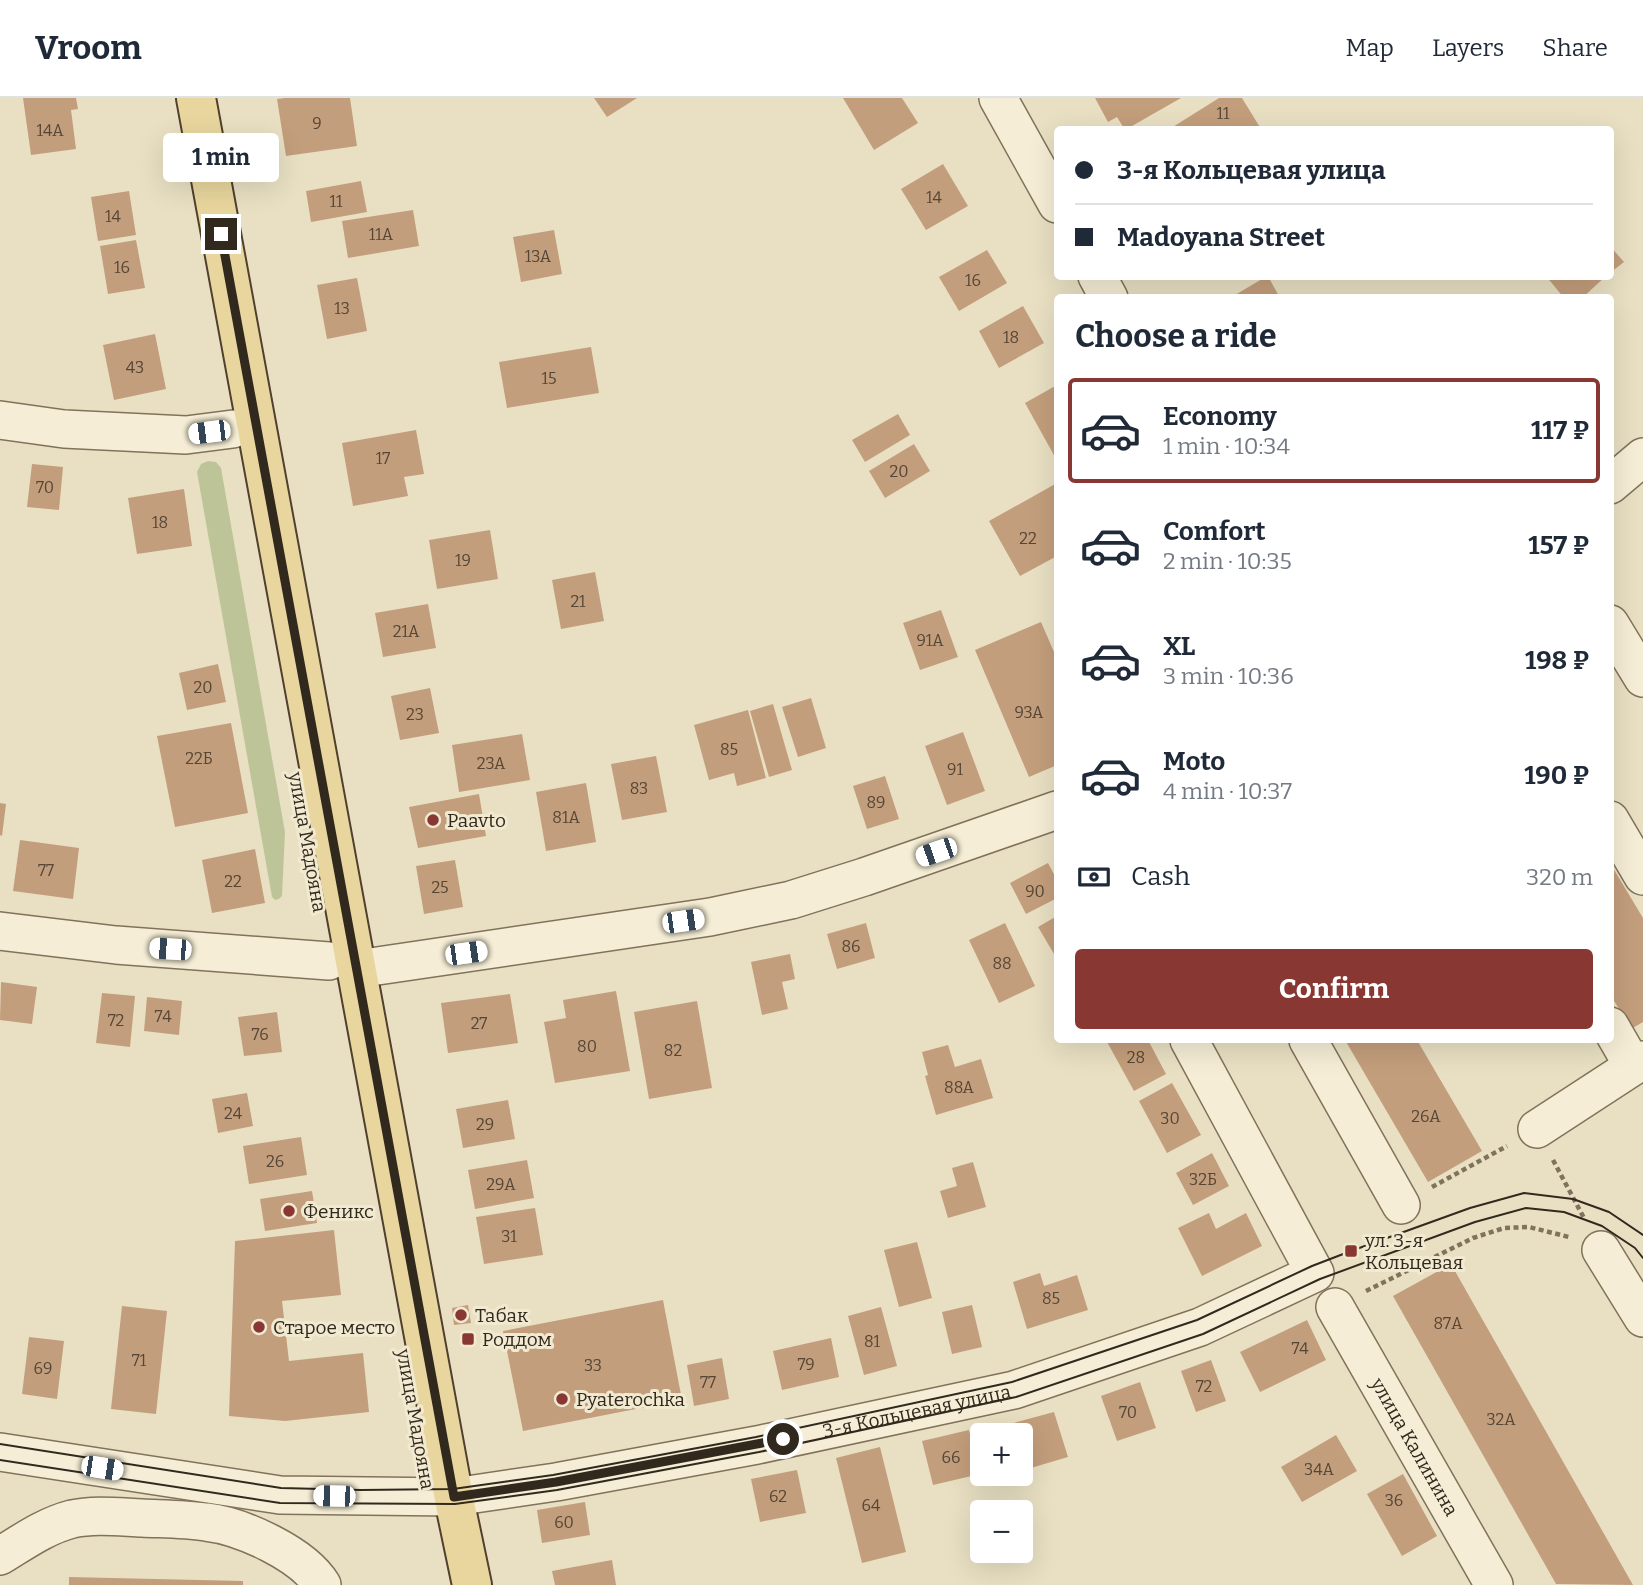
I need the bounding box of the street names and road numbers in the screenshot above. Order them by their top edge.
street label: улица Мадояна [284,769,331,915]
street label: улица Мадояна [392,1346,439,1492]
street label: улица Калинина [1365,1373,1463,1521]
street label: 3-я Кольцевая улица [820,1380,1014,1443]

